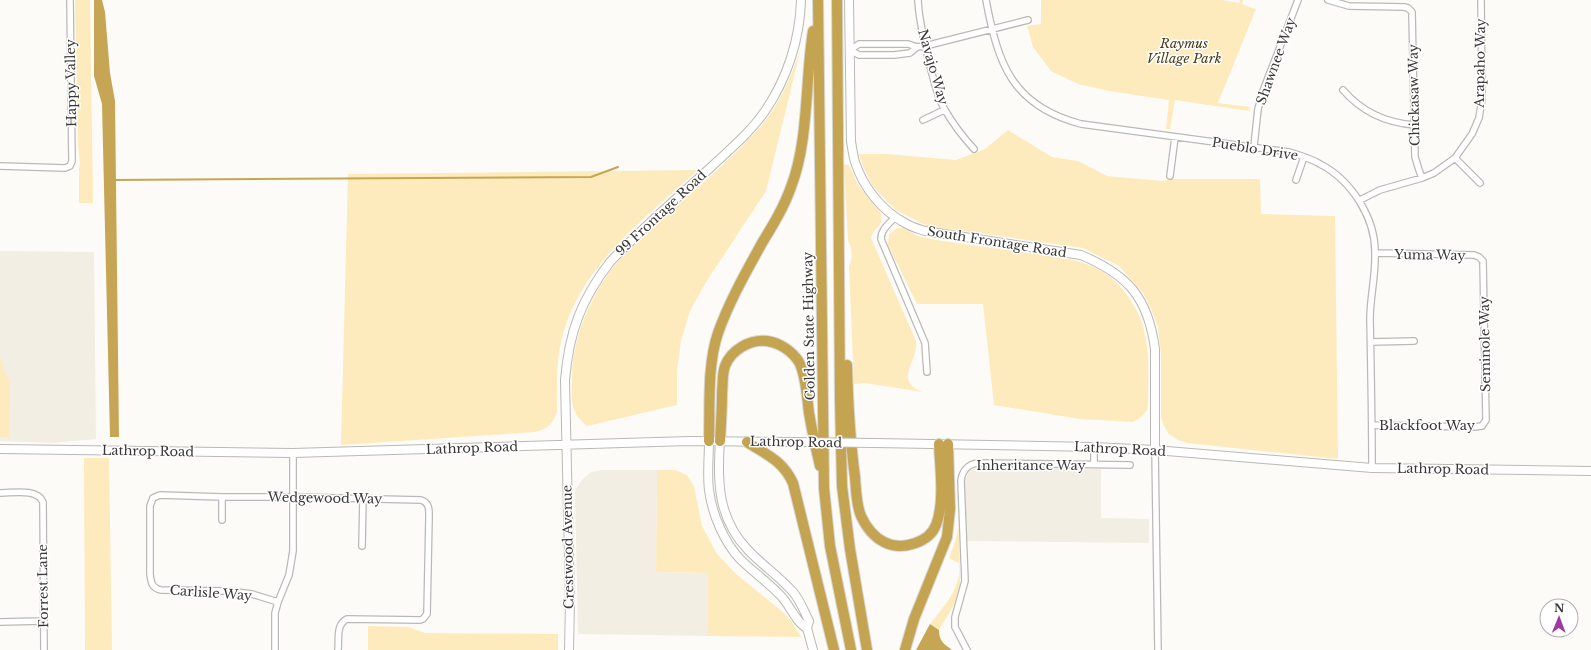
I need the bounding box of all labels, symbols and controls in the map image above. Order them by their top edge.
street label: Shawnee Way [1252,14,1300,107]
street label: Arapaho Way [1471,17,1489,109]
street label: Navajo Way [914,27,952,108]
park label: Raymus Village Park [1147,35,1222,67]
street label: Happy Valley [62,38,80,127]
street label: Chickasaw Way [1405,43,1423,146]
street label: Pueblo Drive [1211,134,1299,164]
street label: 99 Frontage Road [612,166,710,260]
street label: South Frontage Road [926,223,1068,261]
street label: Yuma Way [1393,246,1466,264]
street label: Golden State Highway [799,251,819,400]
street label: Seminole Way [1476,295,1494,392]
street label: Blackfoot Way [1379,417,1476,434]
street label: Lathrop Road [750,433,842,451]
street label: Lathrop Road [426,438,519,458]
street label: Lathrop Road [1074,438,1167,460]
street label: Lathrop Road [102,442,194,460]
street label: Inheritance Way [976,457,1086,474]
street label: Lathrop Road [1397,460,1489,478]
street label: Crestwood Avenue [558,485,578,609]
street label: Wedgewood Way [266,488,383,508]
street label: Forrest Lane [34,544,52,628]
street label: Carlisle Way [169,582,254,604]
north arrow [1539,598,1579,638]
text: N [1554,601,1565,615]

